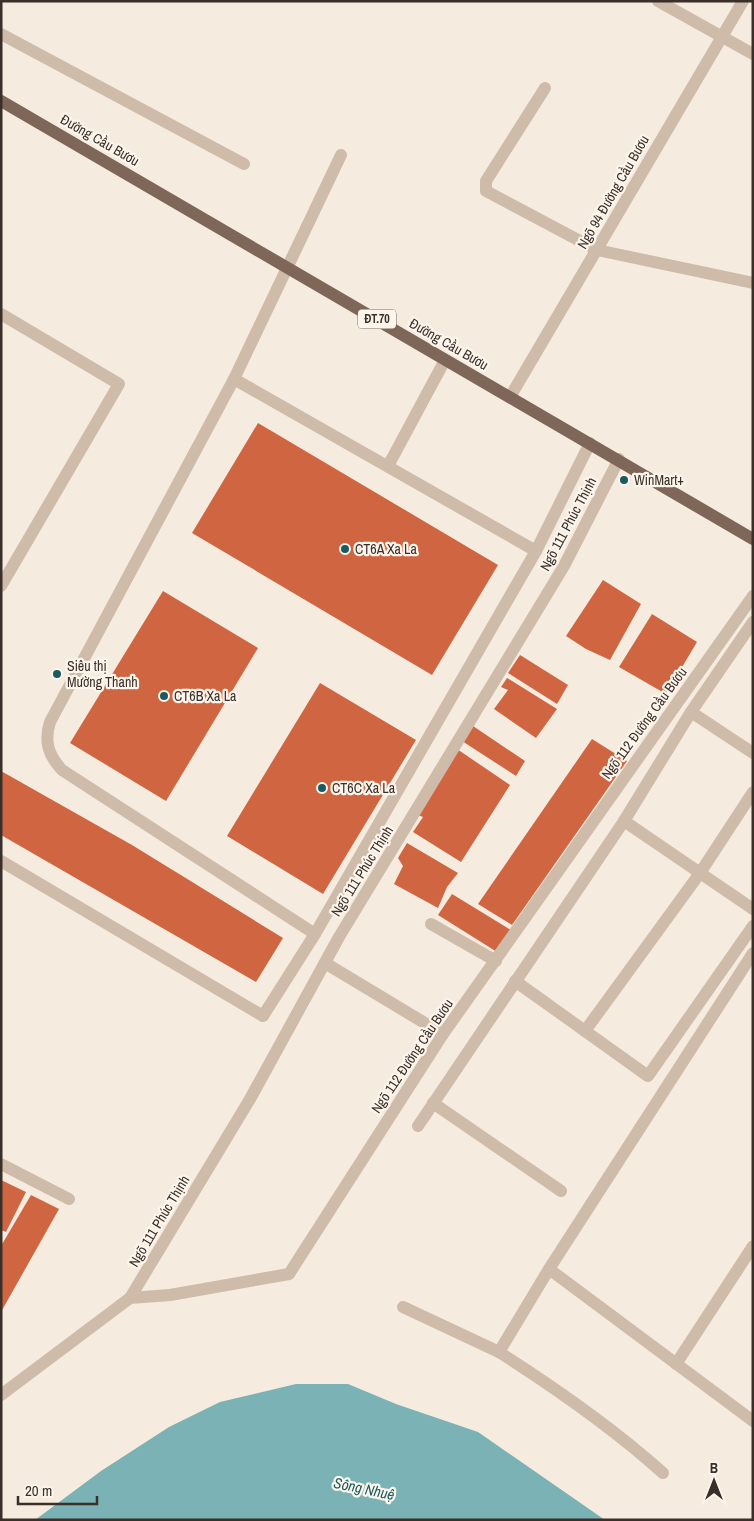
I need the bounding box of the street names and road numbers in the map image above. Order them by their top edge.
street label: Đường Cầu Bươu [57,110,143,170]
street label: Ngõ 94 Đường Cầu Bươu [573,132,653,252]
road number: ĐT.70 [358,310,396,328]
street label: Đường Cầu Bươu [406,314,492,374]
street label: Ngõ 111 Phúc Thịnh [536,474,600,574]
street label: Ngõ 112 Đường Cầu Bươu [597,664,691,782]
street label: Ngõ 111 Phúc Thịnh [327,822,397,920]
street label: Ngõ 112 Đường Cầu Bươu [367,995,457,1117]
street label: Ngõ 111 Phúc Thịnh [125,1172,193,1270]

